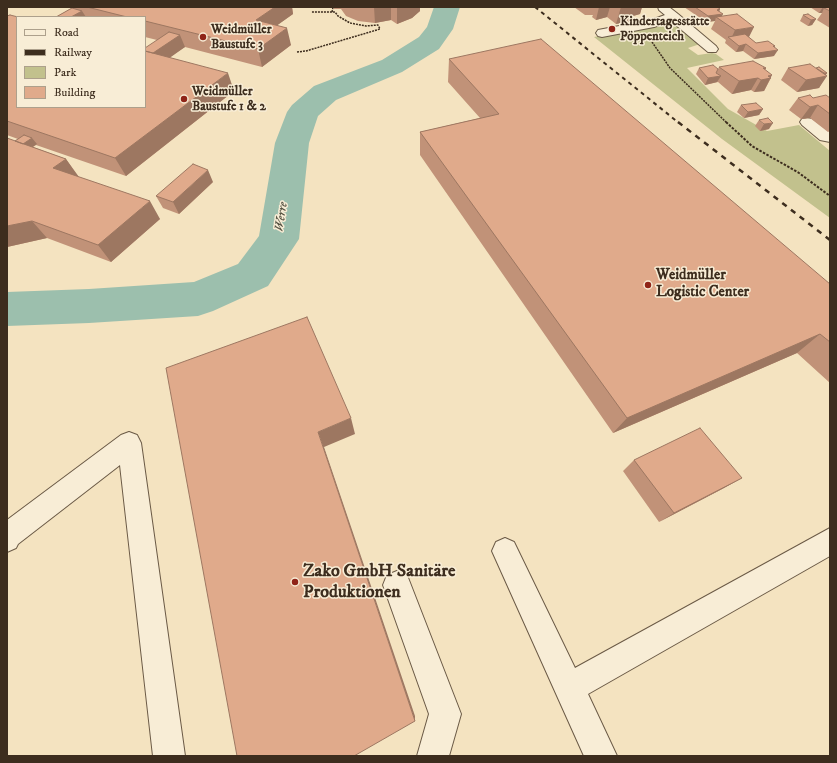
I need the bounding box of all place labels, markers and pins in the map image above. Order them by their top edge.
place label: Kindertagesstätte Pöppenteich [620,14,709,45]
place label: Weidmüller Baustufe 3 [211,22,271,53]
marker: Kindertagesstätte Pöppenteich [607,24,617,34]
marker: Weidmüller Baustufe 3 [198,32,208,42]
place label: Weidmüller Baustufe 1 & 2 [192,84,266,115]
marker: Weidmüller Baustufe 1 & 2 [179,94,189,104]
place label: Weidmüller Logistic Center [656,267,749,302]
marker: Weidmüller Logistic Center [643,280,653,290]
place label: Zako GmbH Sanitäre Produktionen [303,561,455,604]
marker: Zako GmbH Sanitäre Produktionen [290,577,300,587]

